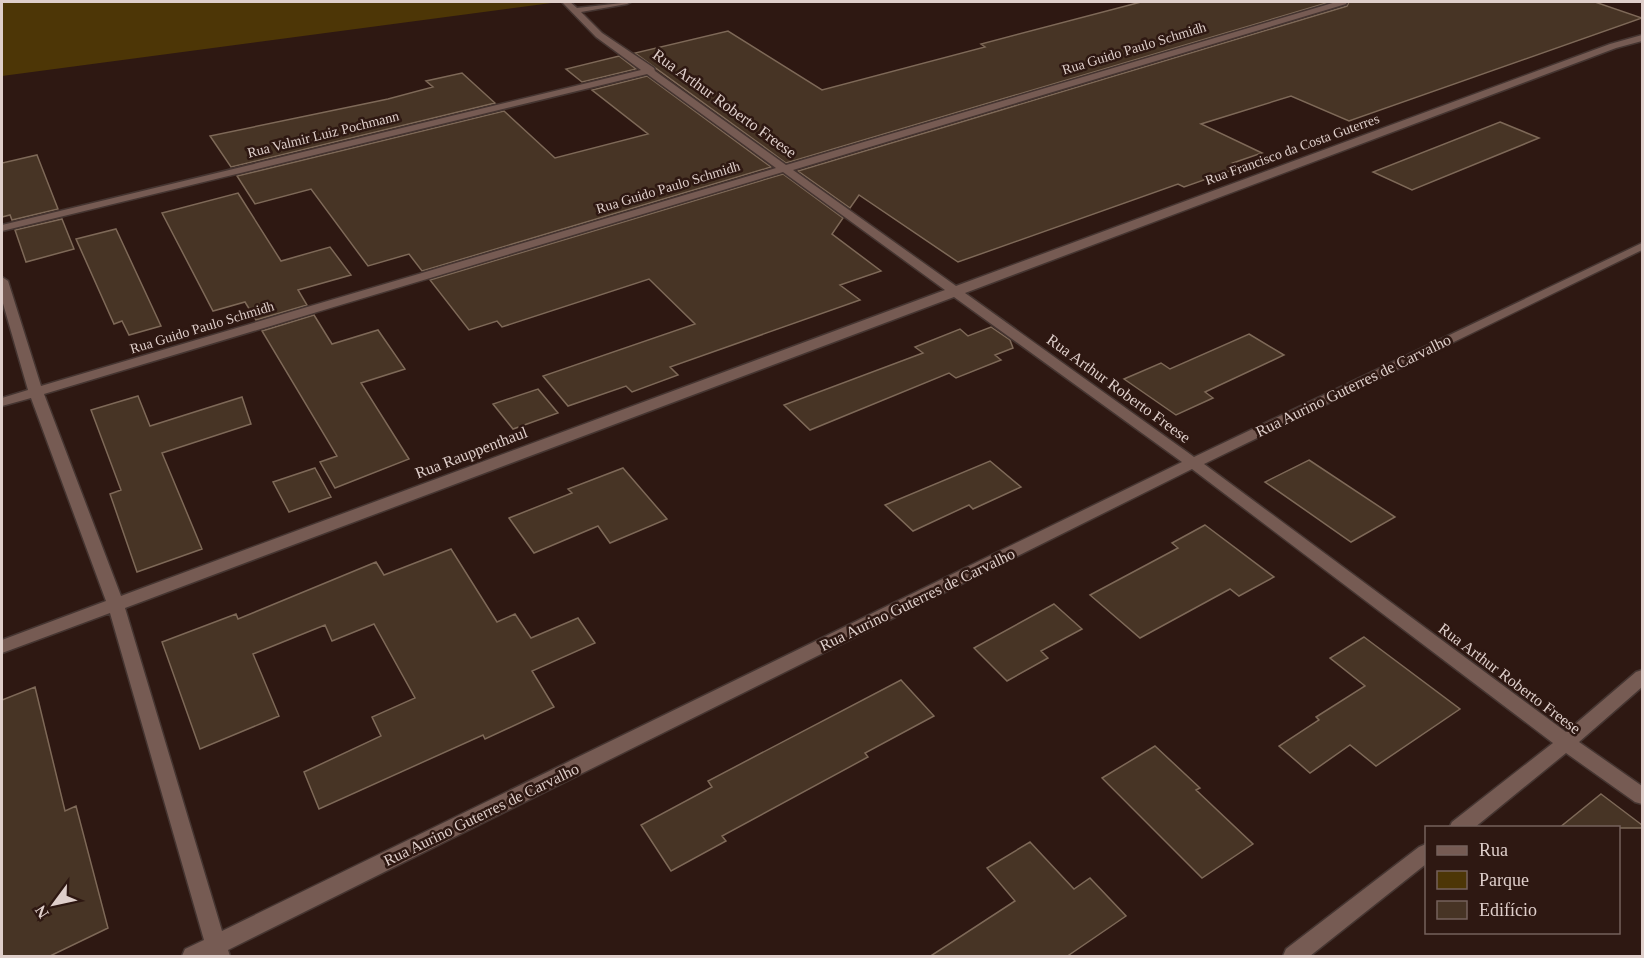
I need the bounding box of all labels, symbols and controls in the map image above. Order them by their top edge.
street label: Rua Guido Paulo Schmidh [1060,19,1208,78]
street label: Rua Arthur Roberto Freese [650,46,800,161]
street label: Rua Valmir Luiz Pochmann [246,108,400,161]
street label: Rua Francisco da Costa Guterres [1203,111,1381,188]
street label: Rua Guido Paulo Schmidh [594,158,742,217]
street label: Rua Guido Paulo Schmidh [128,298,276,357]
street label: Rua Arthur Roberto Freese [1044,331,1194,446]
street label: Rua Aurino Guterres de Carvalho [1253,331,1454,440]
street label: Rua Rauppenthaul [413,423,530,483]
street label: Rua Aurino Guterres de Carvalho [817,545,1018,654]
street label: Rua Arthur Roberto Freese [1436,620,1584,737]
street label: Rua Aurino Guterres de Carvalho [381,760,582,869]
legend [1425,826,1620,934]
text: Rua [1479,840,1508,860]
text: Parque [1479,870,1529,890]
north arrow [24,874,84,934]
text: Edifício [1479,900,1537,920]
text: N [31,902,52,921]

